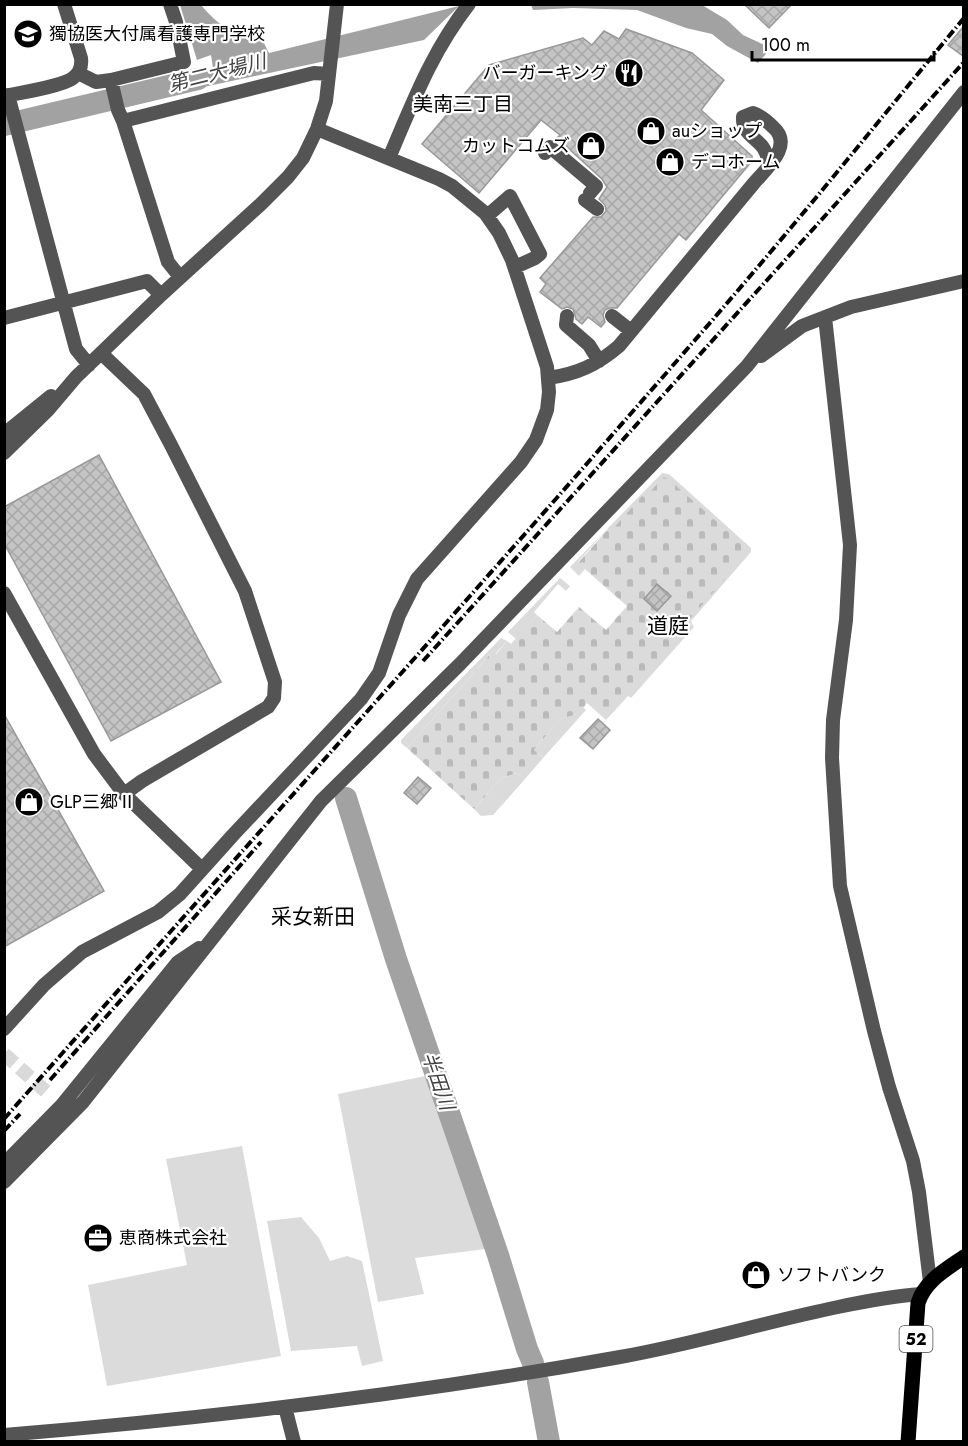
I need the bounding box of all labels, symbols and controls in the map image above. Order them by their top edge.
school or university icon: 獨協医大付属看護専門学校 [12,18,44,50]
place label: 獨協医大付属看護専門学校 [49,21,265,47]
scale bar [752,24,934,62]
text: 100 m [761,32,810,58]
water label: 第二大場川 [165,46,271,99]
restaurant icon: バーガーキング [613,57,645,89]
place label: バーガーキング [483,60,608,86]
district label: 美南三丁目 [413,90,513,119]
shop icon: auショップ [635,115,667,147]
place label: auショップ [672,118,762,144]
shop icon: カットコムズ [575,130,607,162]
place label: カットコムズ [462,133,570,159]
shop icon: デコホーム [654,146,686,178]
place label: デコホーム [691,149,780,175]
district label: 道庭 [647,611,689,641]
shop icon: GLP三郷Ⅱ [13,786,45,818]
place label: GLP三郷Ⅱ [50,789,136,815]
district label: 采女新田 [271,902,355,932]
water label: 半田川 [415,1048,462,1116]
office icon: 恵商株式会社 [82,1222,114,1254]
place label: 恵商株式会社 [119,1225,227,1251]
shop icon: ソフトバンク [740,1259,772,1291]
place label: ソフトバンク [777,1262,886,1288]
road number: 52 [900,1326,932,1352]

